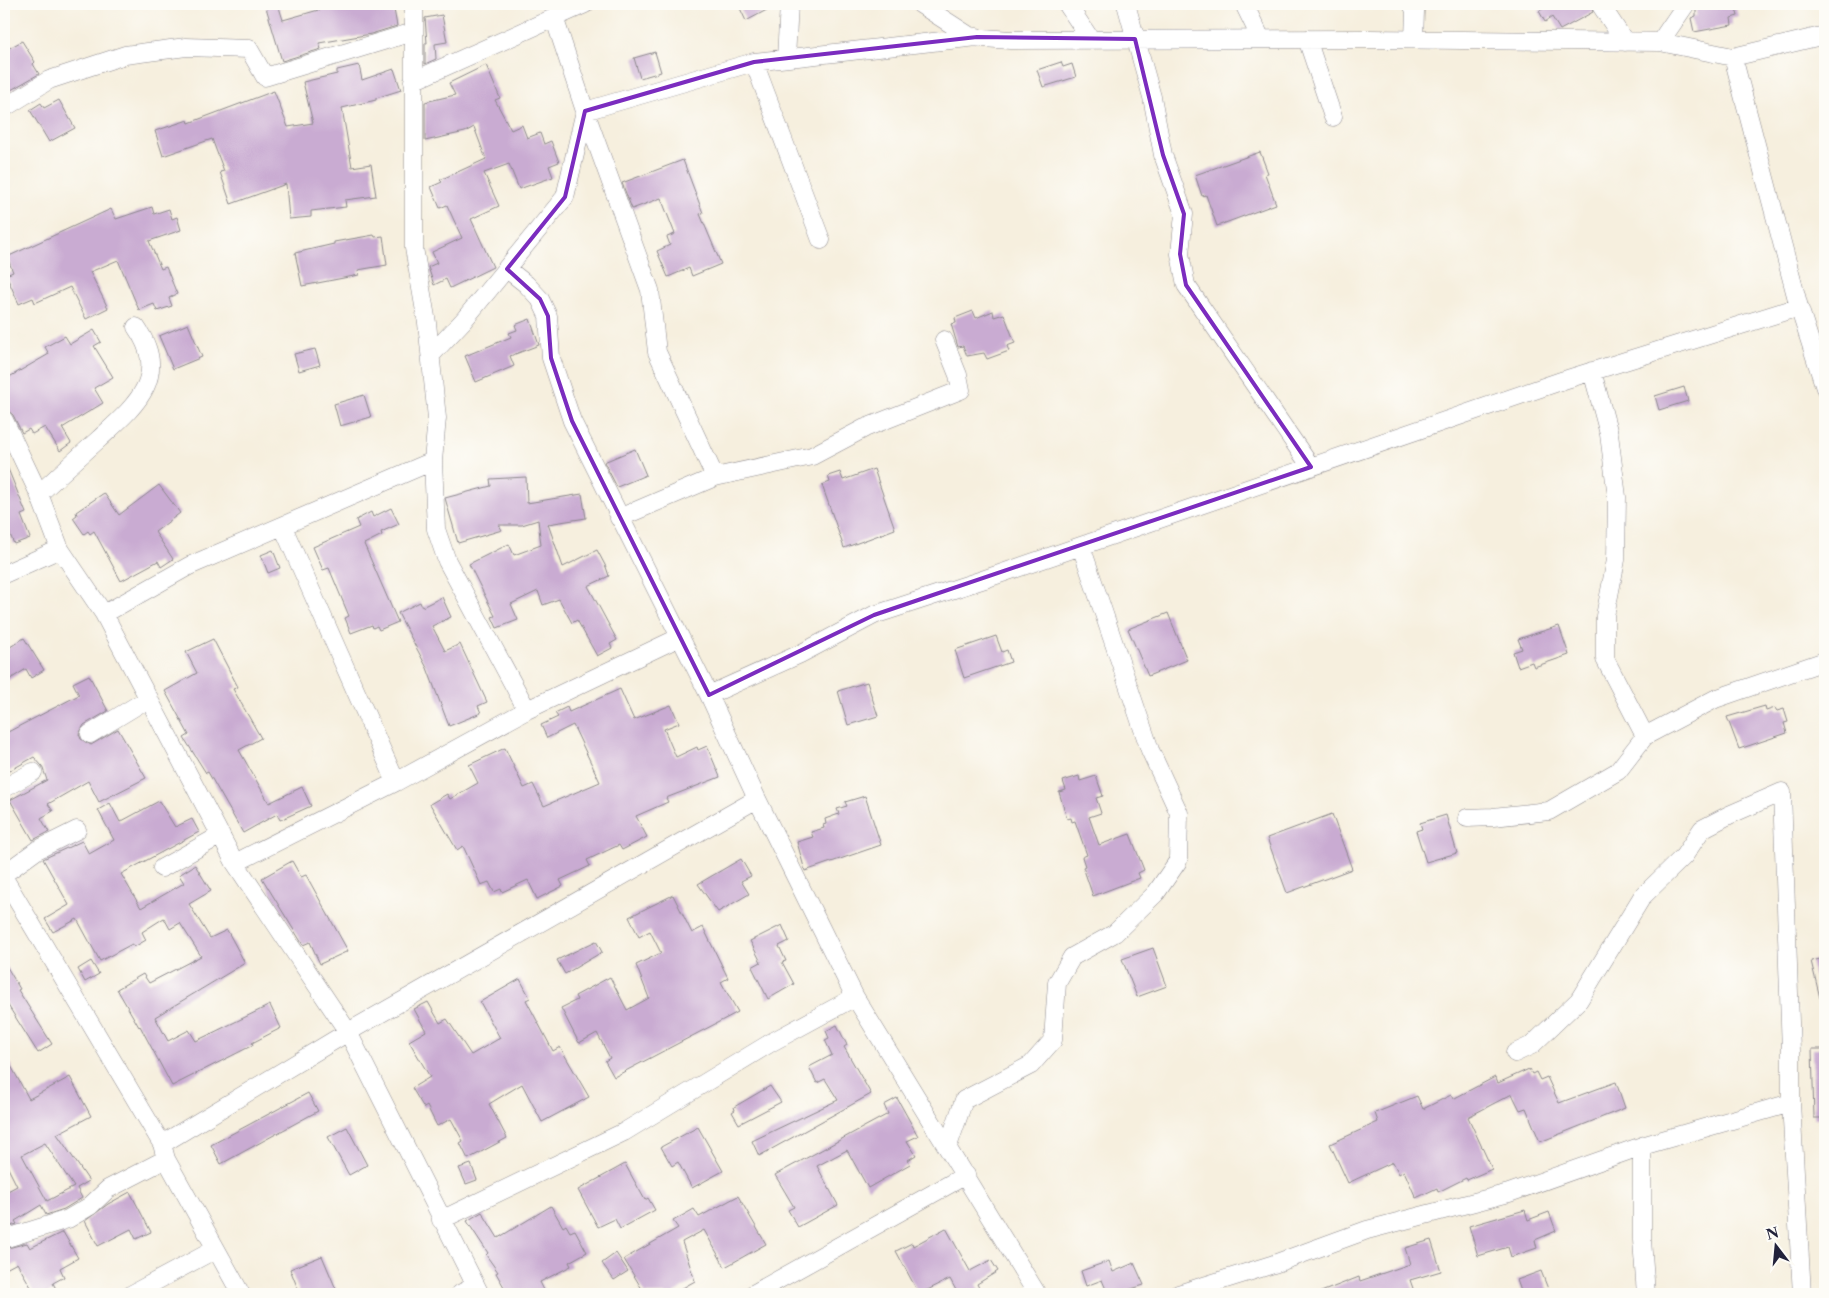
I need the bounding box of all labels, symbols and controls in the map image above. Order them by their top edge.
north arrow [1752,1220,1802,1270]
text: N [1764,1223,1781,1244]

